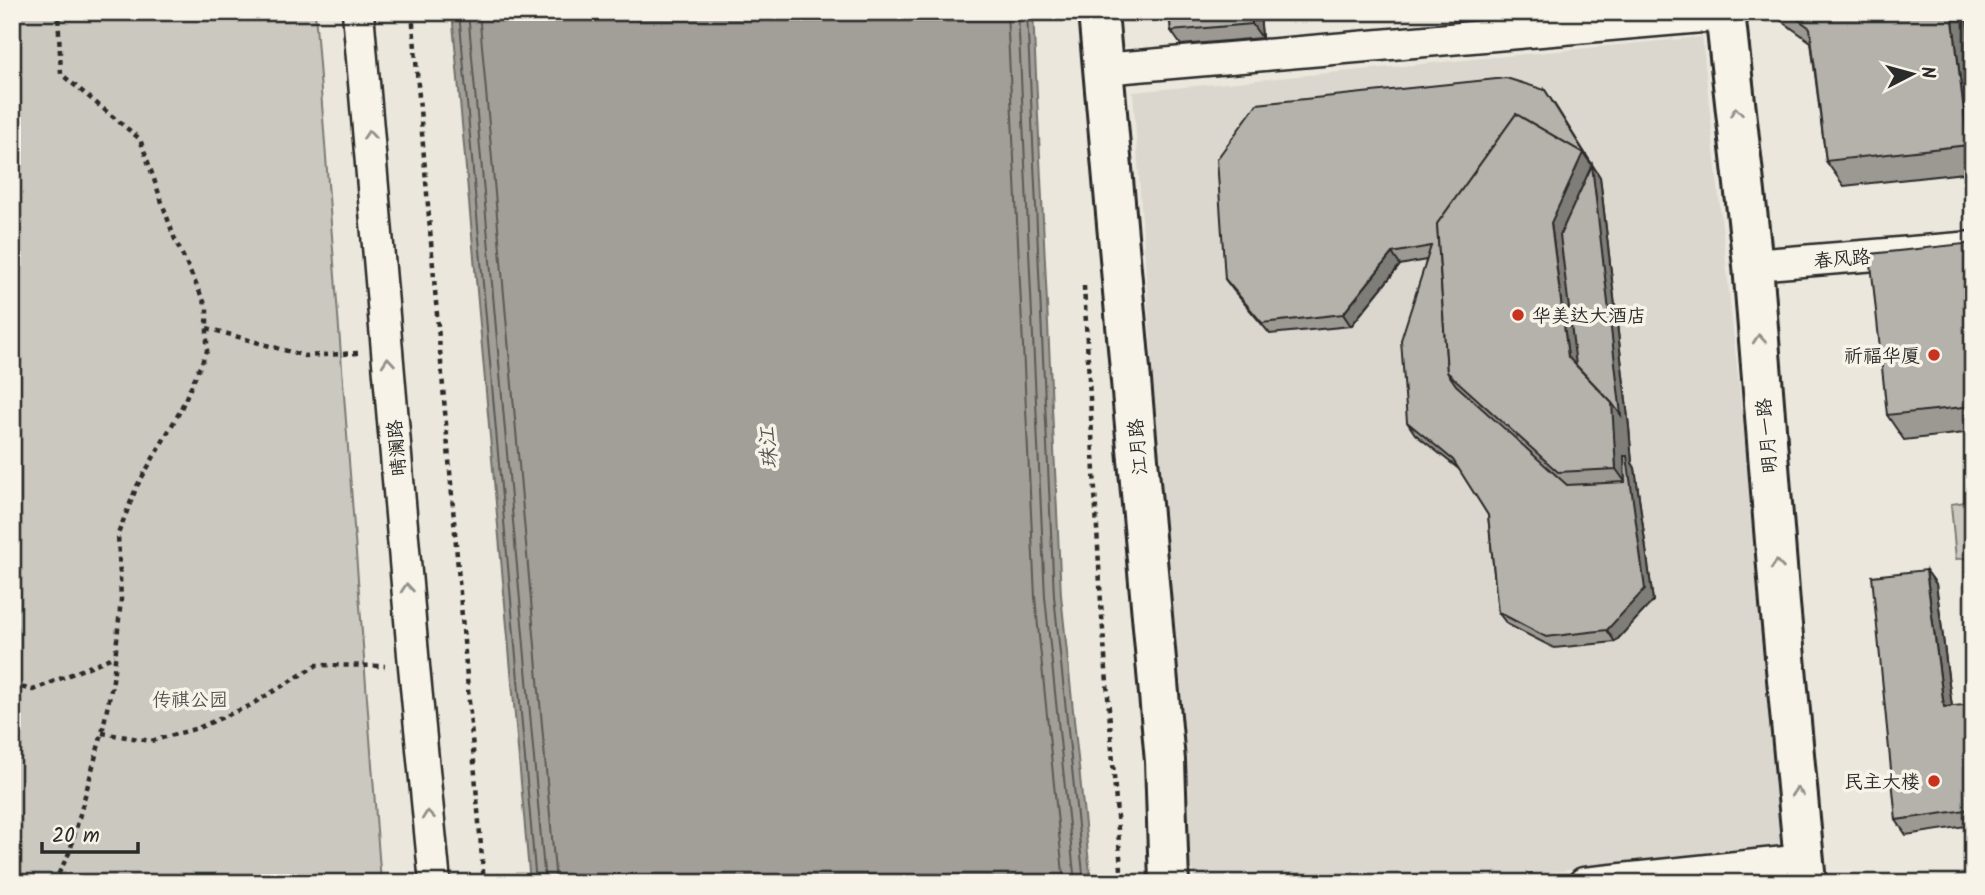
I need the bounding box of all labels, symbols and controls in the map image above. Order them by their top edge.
north arrow [1876,38,1946,108]
text: N [1911,65,1942,80]
one-way arrow [1729,106,1744,117]
one-way arrow [362,129,377,140]
street label: 春风路 [1812,243,1872,277]
place label: 华美达大酒店 [1532,302,1646,332]
marker: 华美达大酒店 [1510,307,1526,323]
one-way arrow [1751,333,1766,344]
place label: 祈福华厦 [1844,342,1920,372]
marker: 祈福华厦 [1926,347,1942,363]
one-way arrow [381,356,396,367]
street label: 明月一路 [1750,397,1786,475]
street label: 江月路 [1122,417,1156,477]
street label: 晴澜路 [381,418,415,478]
water label: 珠江 [752,425,787,470]
one-way arrow [1770,560,1785,571]
one-way arrow [400,583,415,594]
park label: 传祺公园 [152,686,228,716]
place label: 民主大楼 [1844,768,1920,798]
marker: 民主大楼 [1926,773,1942,789]
one-way arrow [1790,786,1805,797]
one-way arrow [421,809,436,821]
scale bar [42,811,138,855]
text: 20 m [52,820,100,853]

